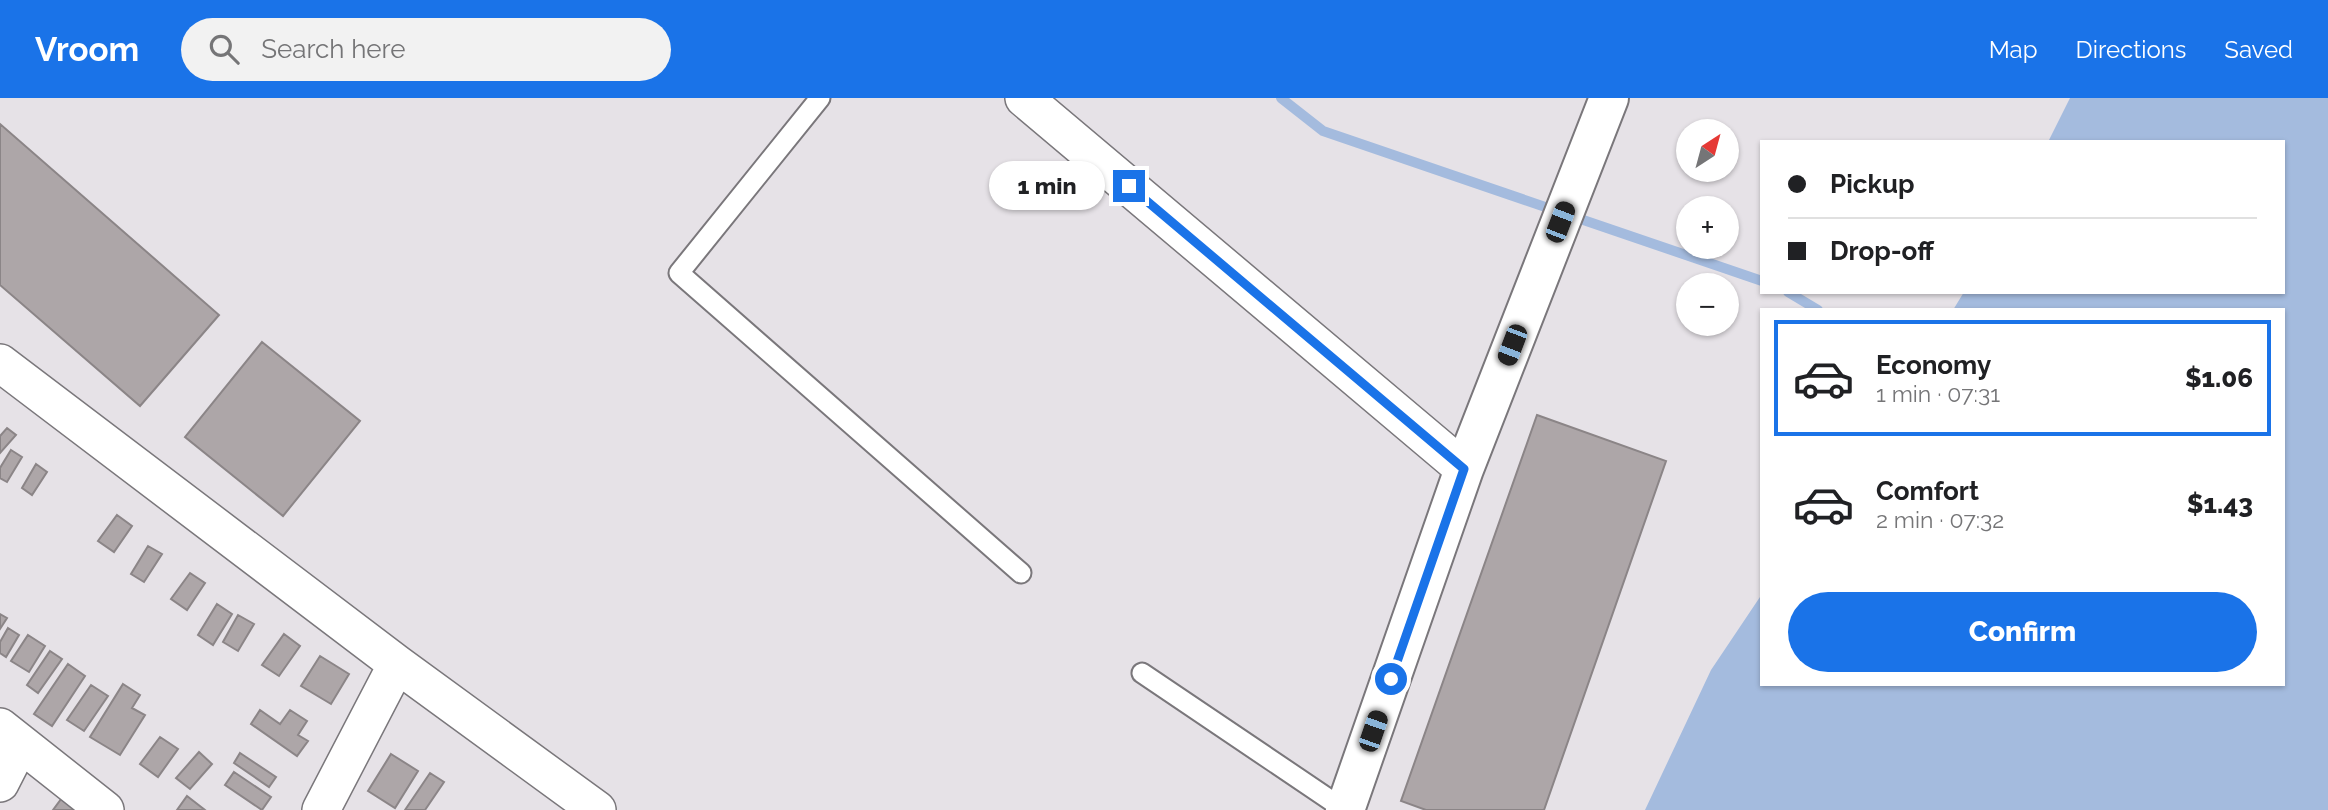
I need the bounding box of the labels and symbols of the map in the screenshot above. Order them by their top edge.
north arrow [1676,119,1740,182]
callout: 1 min [989,162,1104,210]
route end [1113,170,1145,202]
car [1543,199,1578,245]
car [1495,322,1530,368]
route start [1375,663,1407,695]
car [1357,708,1390,754]

